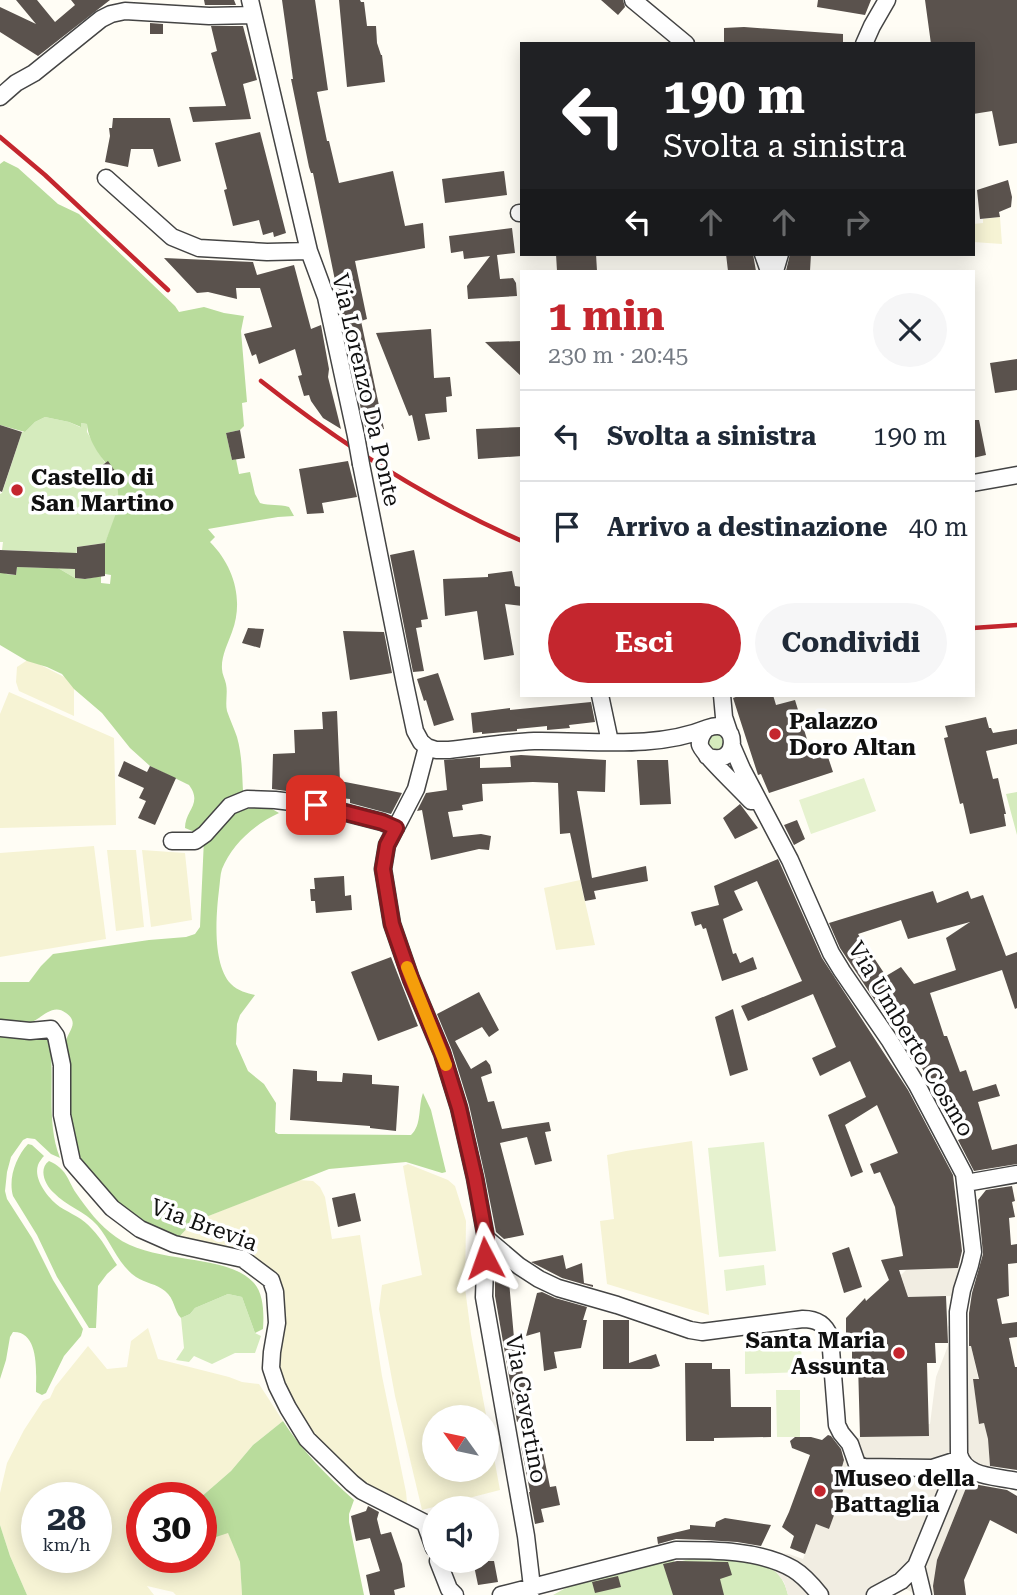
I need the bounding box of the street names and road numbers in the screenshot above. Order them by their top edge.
street label: Via Lorenzo Da Ponte [326,271,406,509]
street label: Via Umberto Cosmo [842,937,980,1141]
street label: Via Brevia [147,1193,262,1257]
street label: Via Cavertino [500,1333,552,1485]

